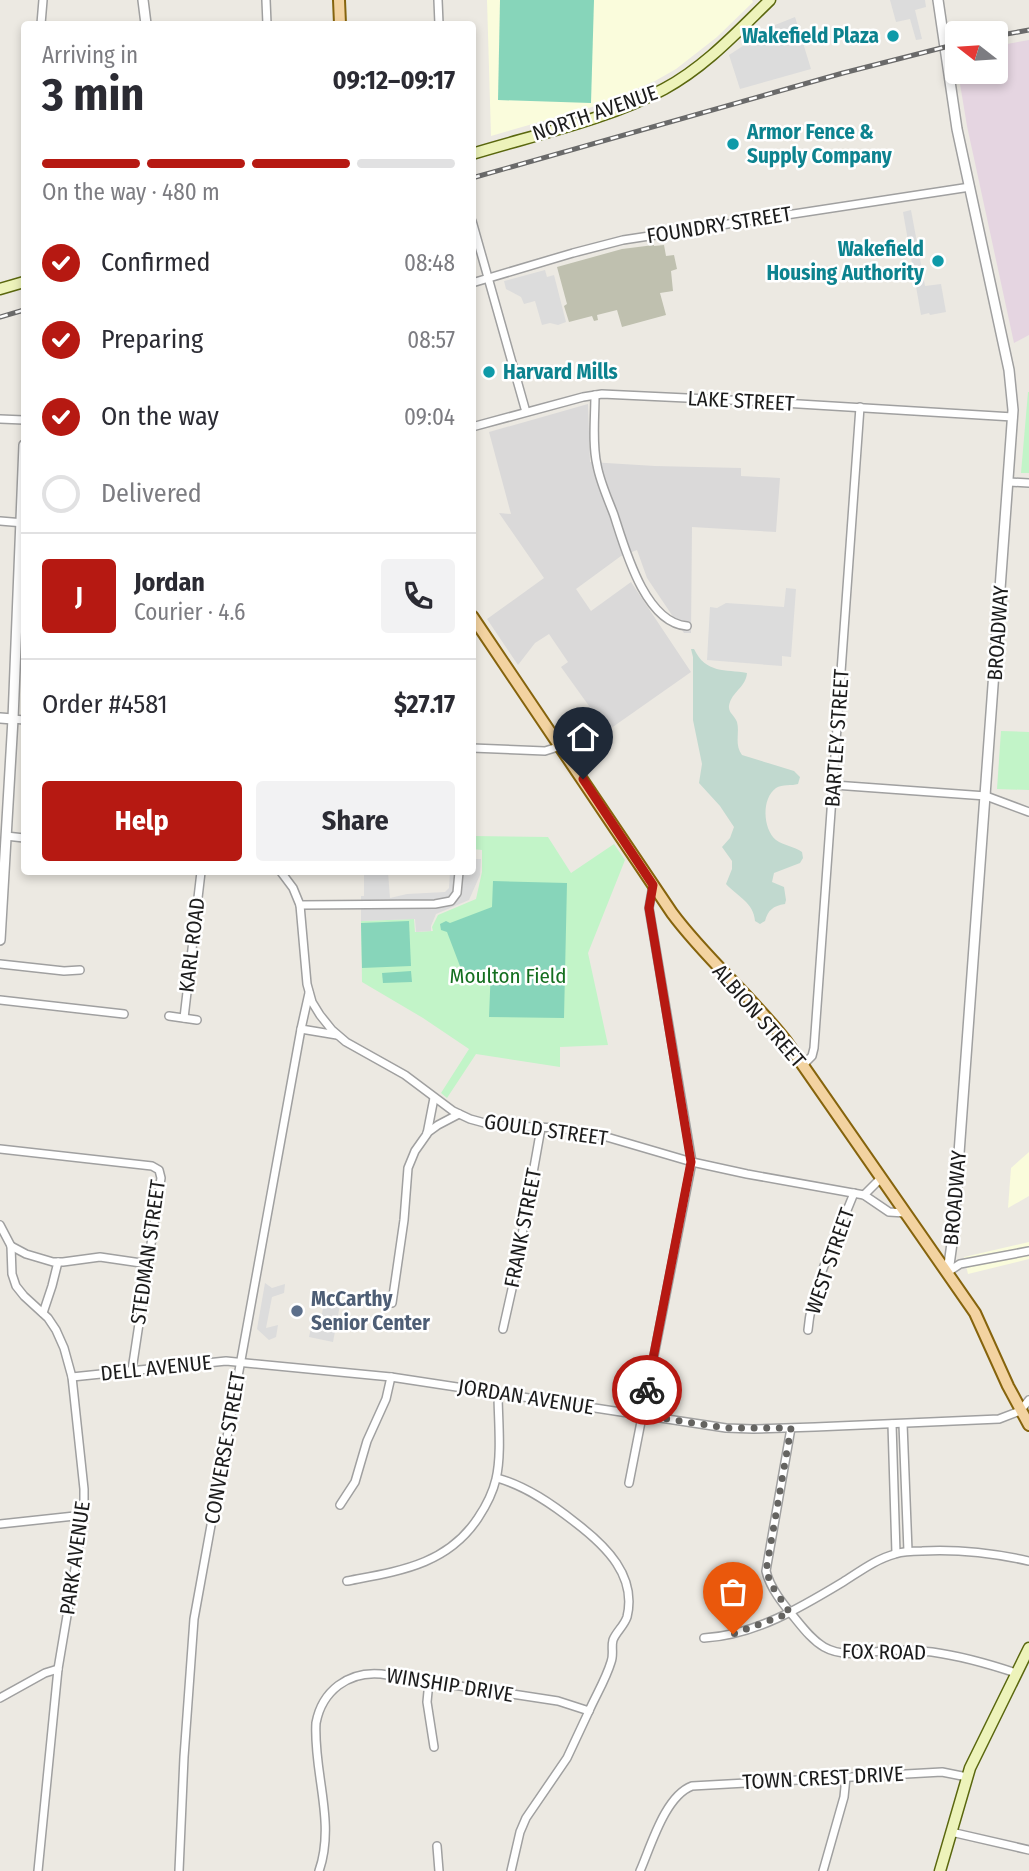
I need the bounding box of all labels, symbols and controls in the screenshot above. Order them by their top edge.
north arrow [945,21,1008,84]
map controls [945,21,1008,84]
place label: Wakefield Plaza [742,23,879,49]
marker: Wakefield Plaza [885,28,901,44]
text: Arriving in [42,41,138,69]
text: 09:12–09:17 [333,65,455,96]
text: 3 min [42,67,144,122]
street label: NORTH AVENUE [529,79,661,147]
place label: Armor Fence & Supply Company [746,119,893,169]
marker: Armor Fence & Supply Company [725,136,741,152]
text: On the way · 480 m [42,178,220,206]
street label: FOUNDRY STREET [645,201,793,249]
place label: Wakefield Housing Authority [766,236,925,286]
icon: check [42,244,80,282]
text: Confirmed [101,247,211,278]
text: 08:48 [404,249,455,277]
marker: Wakefield Housing Authority [930,253,946,269]
icon: check [42,321,80,359]
text: Preparing [101,324,203,355]
text: 08:57 [407,326,455,354]
place label: Harvard Mills [503,359,618,385]
marker: Harvard Mills [481,364,497,380]
street label: LAKE STREET [687,385,795,417]
icon: check [42,398,80,436]
text: On the way [101,401,219,432]
text: 09:04 [404,403,455,431]
text: Delivered [101,478,202,509]
button: phone [381,559,455,633]
text: Jordan [134,567,205,598]
text: J [75,581,83,612]
street label: BROADWAY [982,584,1014,681]
text: Courier · 4.6 [134,598,245,626]
street label: BARTLEY STREET [819,668,855,808]
text: Order #4581 [42,689,168,720]
text: $27.17 [394,689,455,720]
pin [553,707,613,779]
icon: home [564,718,602,756]
button: Help [42,781,242,861]
button: Share [256,781,455,861]
street label: KARL ROAD [173,896,211,994]
street label: ALBION STREET [707,959,811,1073]
park label: Moulton Field [450,963,567,989]
street label: GOULD STREET [483,1108,610,1152]
street label: BROADWAY [938,1149,972,1247]
street label: FRANK STREET [499,1166,547,1290]
street label: STEDMAN STREET [125,1178,171,1326]
street label: WEST STREET [800,1204,860,1317]
place label: McCarthy Senior Center [311,1286,430,1336]
marker: McCarthy Senior Center [289,1303,305,1319]
street label: DELL AVENUE [99,1349,213,1387]
courier [612,1355,682,1425]
street label: CONVERSE STREET [199,1370,251,1526]
icon: bike [628,1371,666,1409]
street label: JORDAN AVENUE [456,1373,596,1421]
street label: PARK AVENUE [54,1499,96,1617]
pin [703,1562,763,1634]
icon: bag [714,1573,752,1611]
street label: FOX ROAD [842,1638,926,1666]
street label: WINSHIP DRIVE [385,1662,516,1708]
street label: TOWN CREST DRIVE [742,1761,905,1795]

